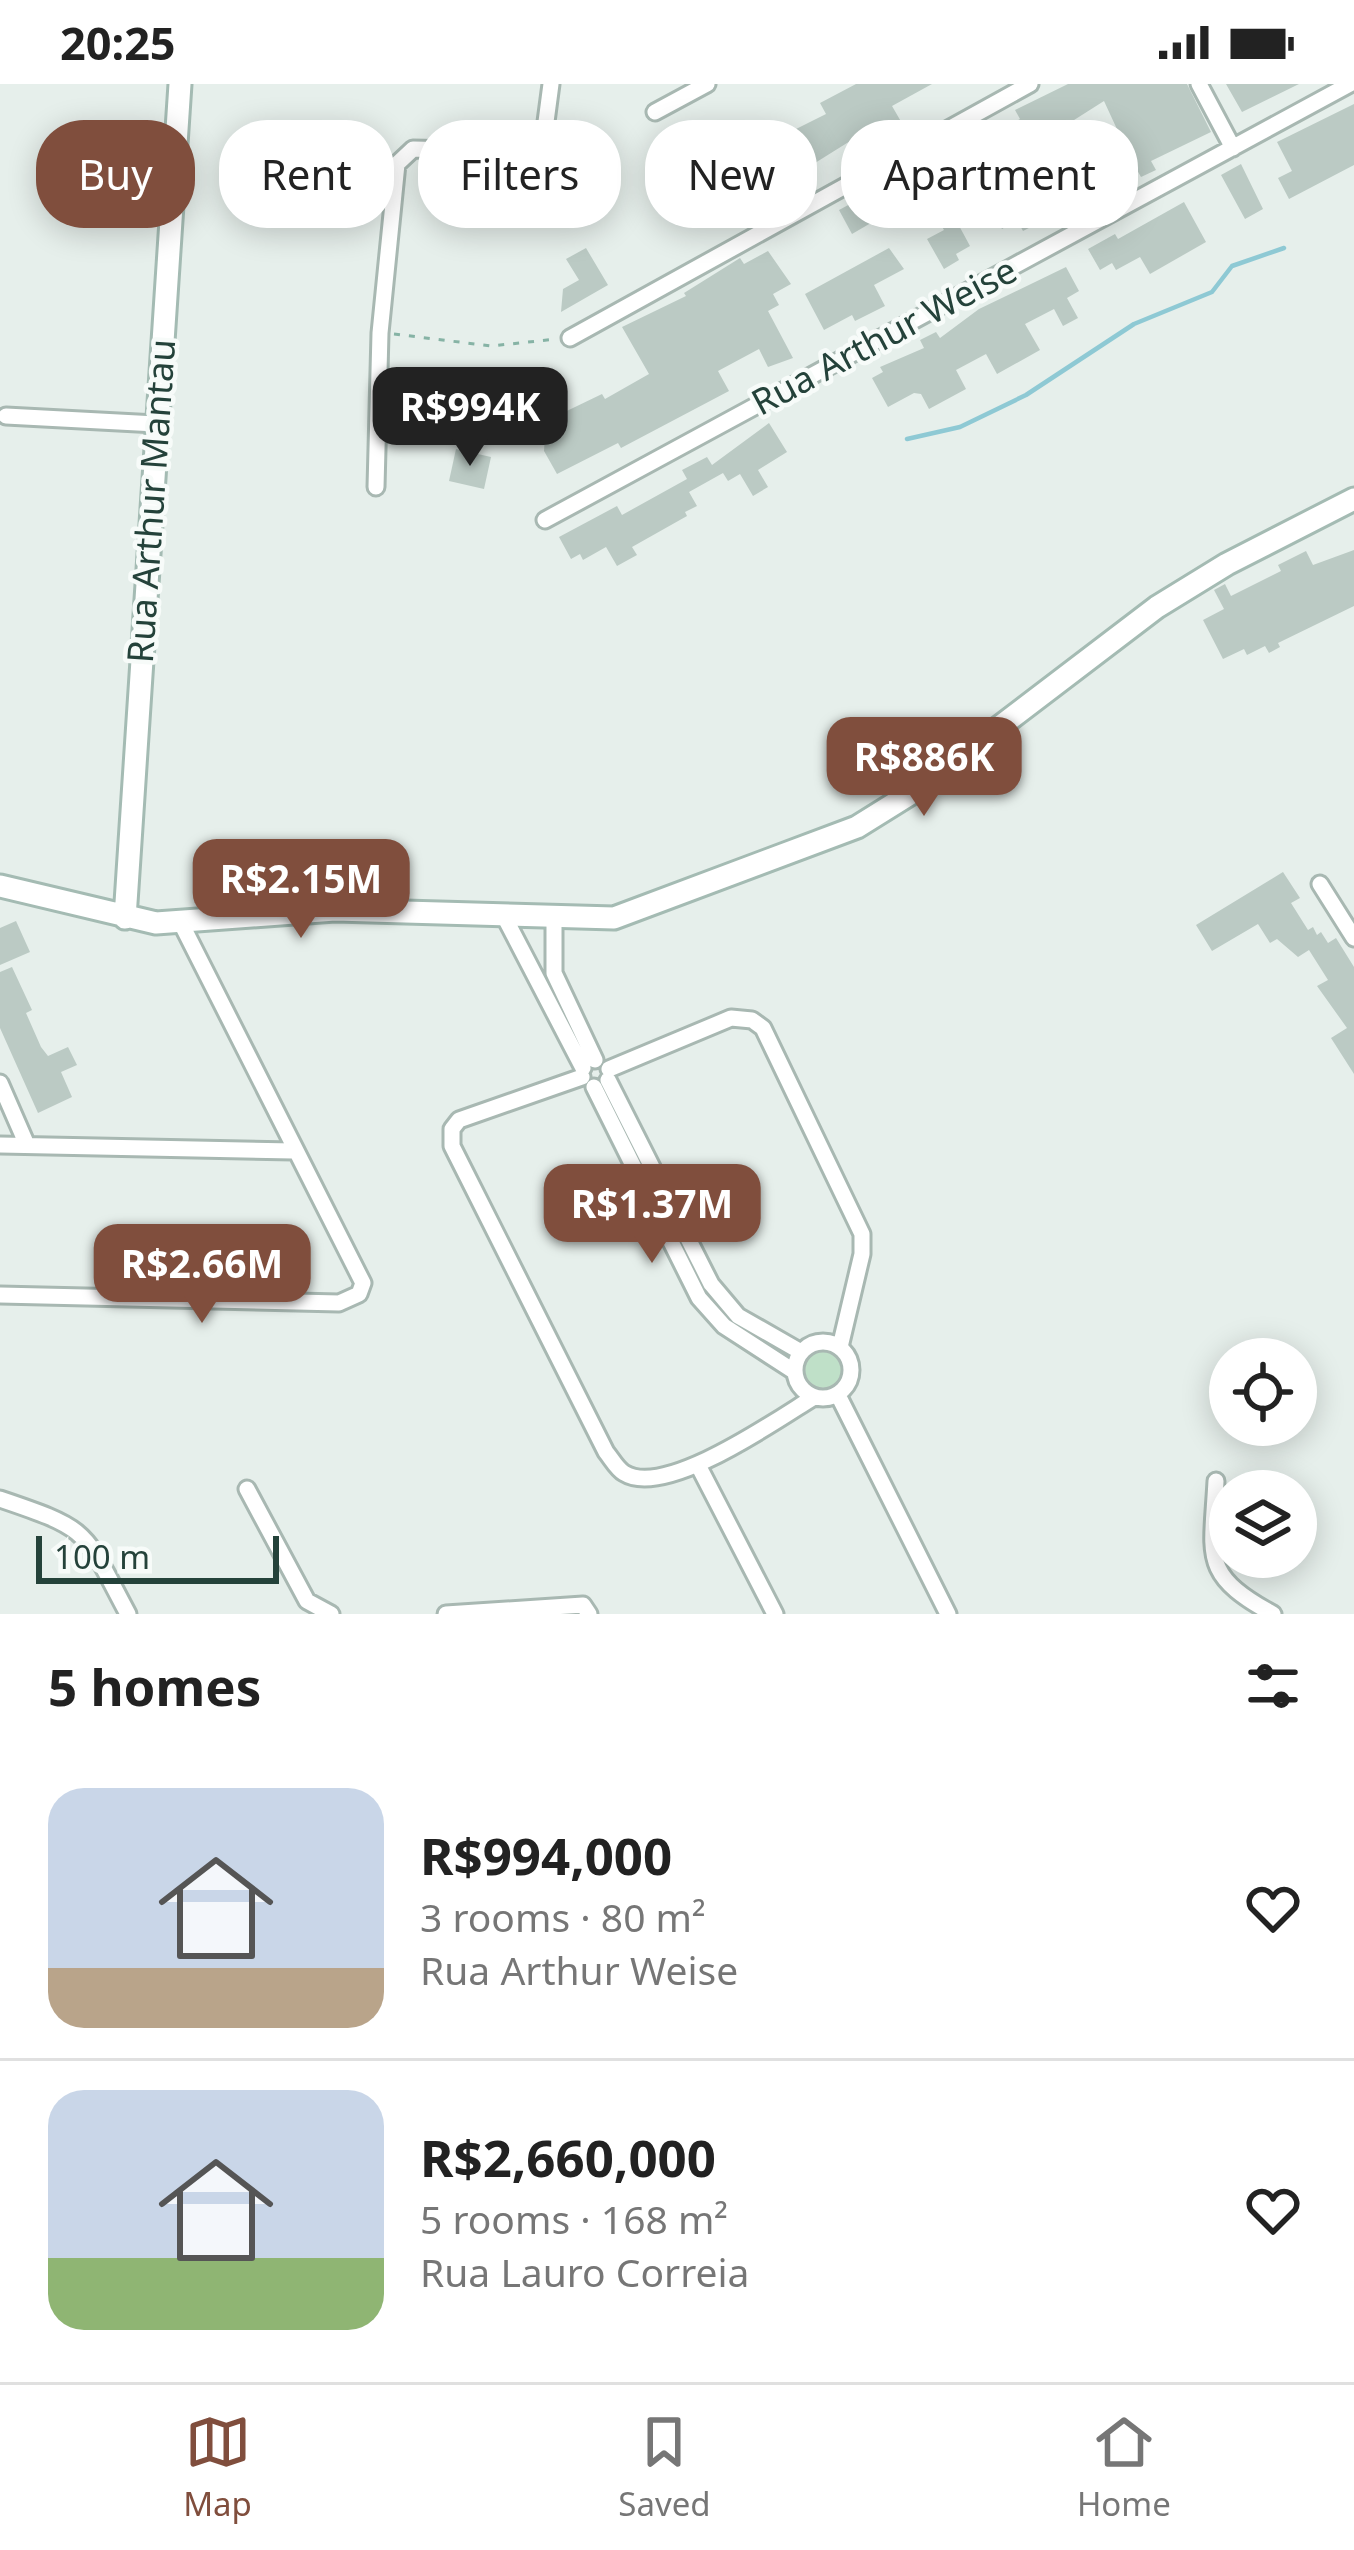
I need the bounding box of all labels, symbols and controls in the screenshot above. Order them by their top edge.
text: 20:25 [60,12,176,73]
chip: Buy [36,120,195,228]
chip: Rent [219,120,394,228]
chip: Filters [418,120,621,228]
chip: New [645,120,817,228]
chip: Apartment [841,120,1138,228]
street label: Rua Arthur Weise [743,245,1025,426]
street label: Rua Arthur Mantau [115,337,186,664]
pin: R$994K [372,367,568,469]
text: R$994K [400,379,540,432]
pin: R$886K [826,717,1022,819]
text: R$886K [854,729,994,782]
pin: R$2.15M [190,839,412,941]
text: R$2.15M [220,851,382,904]
pin: R$1.37M [541,1164,763,1266]
text: R$1.37M [571,1176,733,1229]
pin: R$2.66M [91,1224,313,1326]
text: R$2.66M [121,1236,283,1289]
map controls [1209,1338,1317,1578]
button: locate [1209,1338,1317,1446]
button: layers [1209,1470,1317,1578]
scale bar [36,1530,279,1583]
text: 100 m [54,1534,150,1579]
text: 5 homes [48,1651,261,1721]
icon: filters [1240,1653,1306,1719]
text: R$994,000 [420,1820,672,1890]
icon: home [144,1836,288,1980]
icon: heart [1240,1875,1306,1941]
text: 3 rooms · 80 m² [420,1890,706,1943]
text: Rua Arthur Weise [420,1943,738,1996]
text: R$2,660,000 [420,2122,716,2192]
icon: home [144,2138,288,2282]
icon: heart [1240,2177,1306,2243]
text: 5 rooms · 168 m² [420,2192,728,2245]
text: Rua Lauro Correia [420,2245,749,2298]
tab: Map [183,2409,252,2526]
tab: Saved [618,2409,711,2526]
tab: Home [1077,2409,1171,2526]

